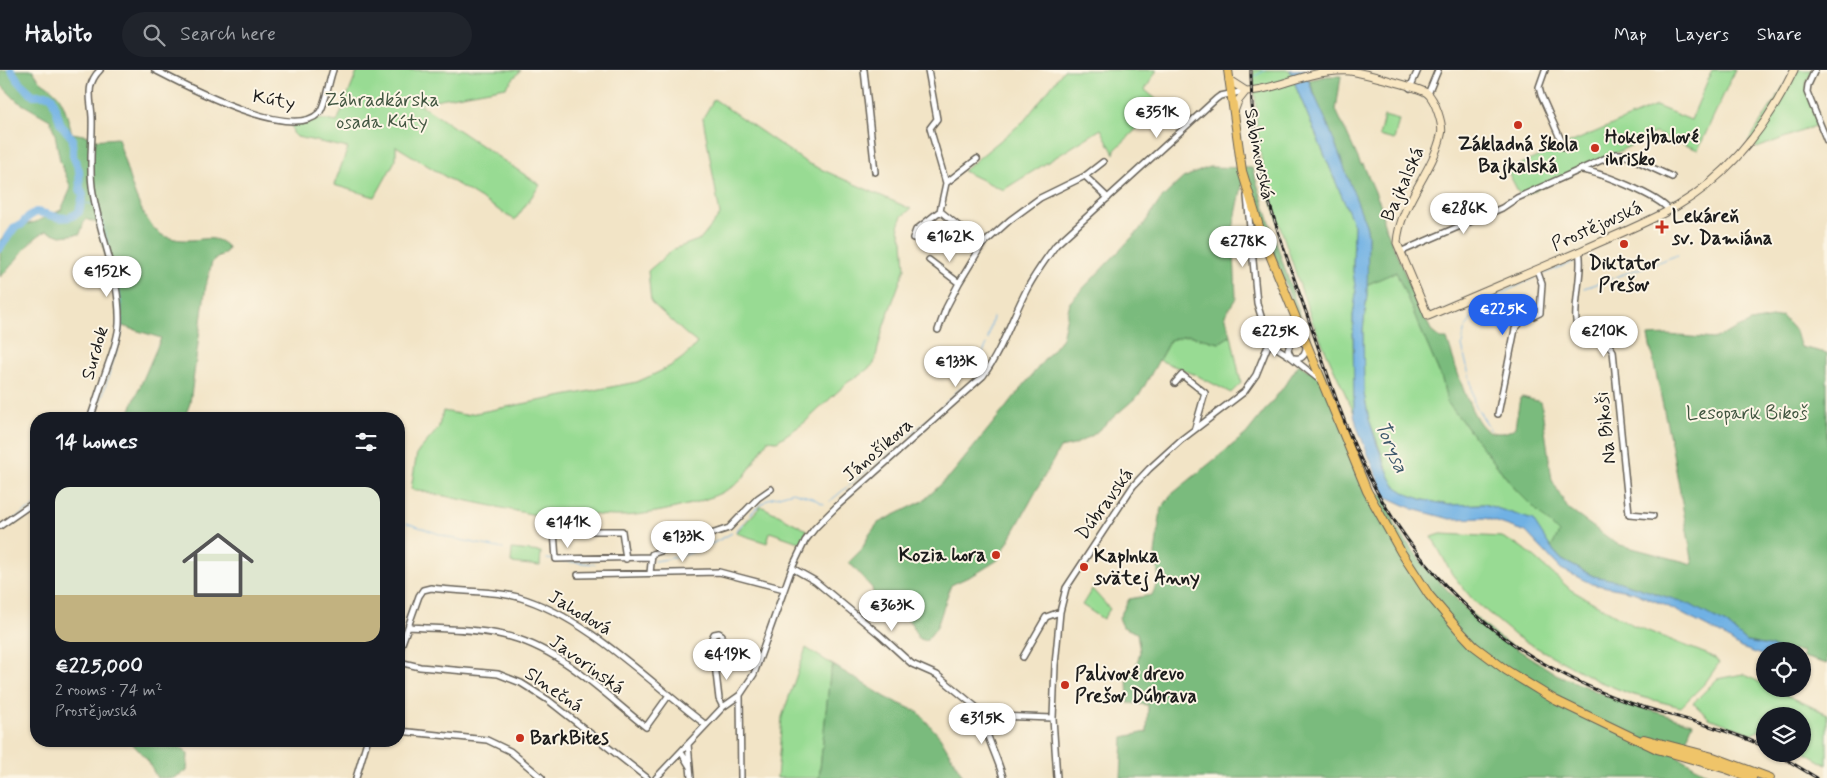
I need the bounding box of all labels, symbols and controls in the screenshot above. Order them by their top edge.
search box [122,12,472,57]
text: Habito [25,19,92,50]
icon: search [140,21,168,49]
text: Search here [180,22,276,47]
text: Map [1614,23,1647,47]
text: Layers [1675,23,1729,47]
text: Share [1757,23,1802,47]
street label: Kúty [251,84,297,116]
park label: Záhradkárska osada Kúty [325,88,439,135]
pin: €351K [1122,97,1192,139]
text: €351K [1135,102,1179,123]
street label: Sabinovská [1238,106,1280,202]
marker: Základná škola Bajkalská [1512,119,1524,131]
place label: Hokejbalové ihrisko [1605,125,1699,172]
place label: Základná škola Bajkalská [1458,132,1578,180]
marker: Hokejbalové ihrisko [1589,142,1601,154]
street label: Bajkalská [1375,143,1432,226]
pin: €286K [1429,192,1499,235]
street label: Prostějovská [1547,195,1647,257]
text: €286K [1441,198,1487,219]
place label: Lekáreň sv. Damiána [1671,204,1773,251]
pin: €162K [915,220,985,263]
marker: Lekáreň sv. Damiána [1656,221,1668,233]
text: €162K [926,226,974,247]
pin: €278K [1208,226,1278,268]
text: €278K [1220,231,1266,252]
marker: Diktator Prešov [1618,238,1630,250]
place label: Diktator Prešov [1589,251,1660,298]
pin: €152K [72,256,142,298]
text: €152K [83,261,131,282]
pin: €225K [1468,294,1538,336]
text: €225K [1480,299,1526,320]
pin: €225K [1240,316,1310,358]
pin: €210K [1569,316,1639,358]
text: €225K [1252,321,1298,342]
text: €210K [1581,321,1627,342]
street label: Surdok [75,323,115,383]
pin: €133K [921,346,991,388]
text: €133K [935,351,977,372]
street label: Na Bikoši [1590,391,1622,465]
park label: Lesopark Bikoš [1686,401,1808,426]
street label: Jánošíkova [837,412,919,488]
water label: Torysa [1368,417,1414,477]
text: 14 homes [55,428,138,456]
icon: filters [352,428,380,456]
street label: Dúbravská [1070,463,1140,545]
pin: €141K [533,506,603,549]
text: €141K [546,512,590,533]
icon: home [173,520,263,610]
pin: €133K [648,520,718,563]
text: €133K [662,526,704,547]
place label: Kozia hora [899,543,986,568]
place label: Kaplnka svätej Anny [1093,544,1200,592]
marker: Kozia hora [990,549,1002,561]
marker: Kaplnka svätej Anny [1078,561,1090,573]
street label: Jahodová [544,584,616,642]
pin: €363K [857,590,927,632]
text: €363K [870,595,914,616]
street label: Javorinská [544,629,630,701]
pin: €419K [692,638,762,681]
map controls [1756,642,1811,762]
button: locate [1756,642,1811,697]
text: €419K [704,644,750,665]
text: €225,000 [55,652,143,680]
street label: Slnečná [520,661,588,719]
place label: Palivové drevo Prešov Dúbrava [1075,662,1197,709]
marker: Palivové drevo Prešov Dúbrava [1059,679,1071,691]
text: 2 rooms · 74 m² [55,680,163,701]
text: Prostějovská [55,701,137,722]
pin: €315K [947,702,1017,745]
button: layers [1756,707,1811,762]
text: €315K [960,708,1004,729]
place label: BarkBites [530,726,609,751]
marker: BarkBites [514,732,526,744]

